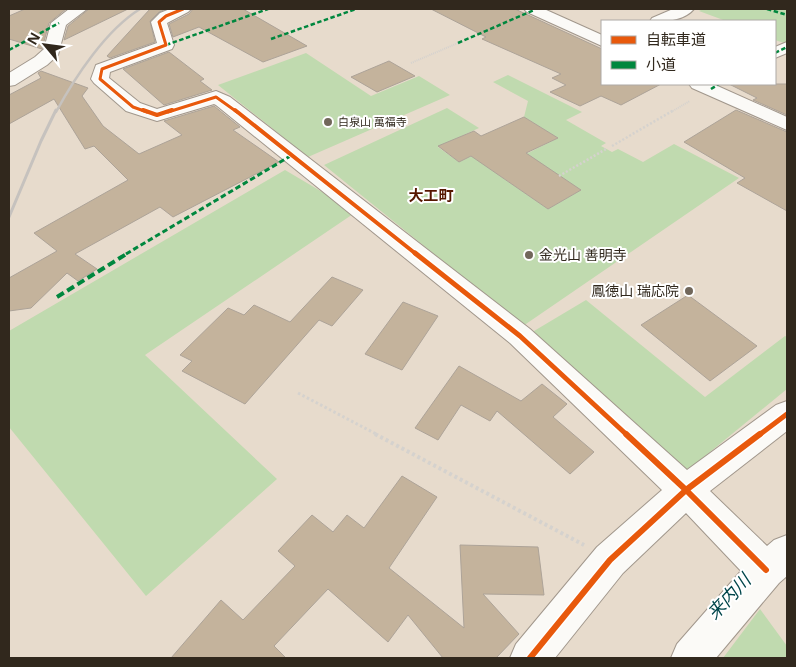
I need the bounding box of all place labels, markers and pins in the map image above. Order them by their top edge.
place label: 白泉山 萬福寺 [338,114,407,129]
marker: 白泉山 萬福寺 [322,116,334,128]
place label: 金光山 善明寺 [539,245,627,264]
marker: 金光山 善明寺 [523,249,535,261]
place label: 鳳徳山 瑞応院 [591,281,679,300]
marker: 鳳徳山 瑞応院 [683,285,695,297]

